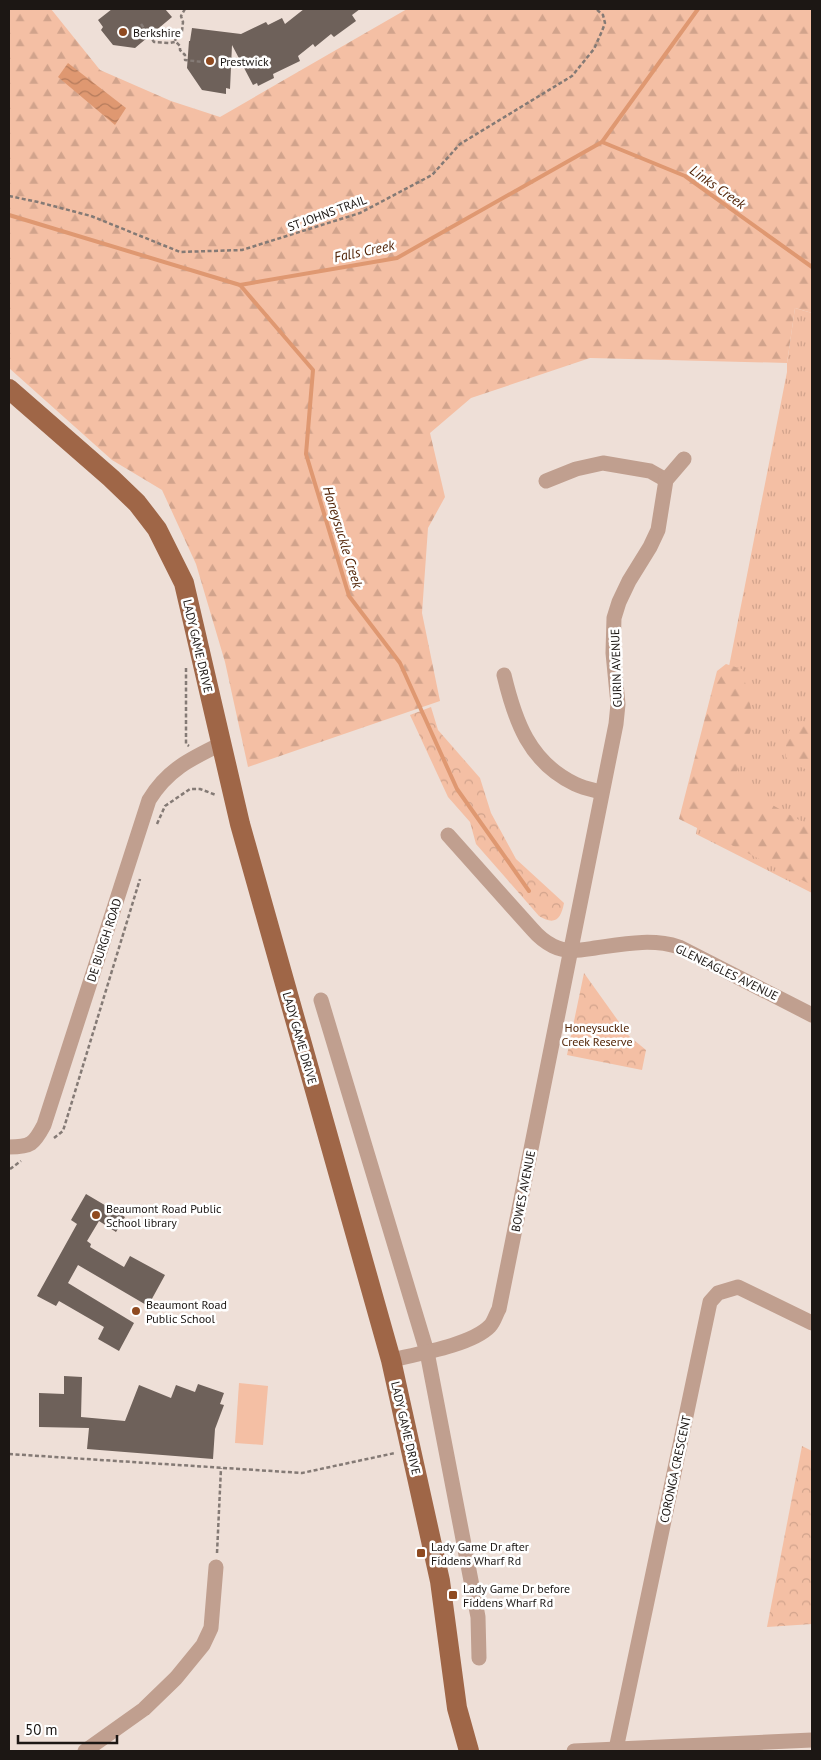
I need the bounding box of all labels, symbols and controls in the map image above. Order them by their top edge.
place label: Berkshire [133,25,181,40]
marker: Berkshire [117,26,129,38]
place label: Prestwick [220,54,269,69]
marker: Prestwick [204,55,216,67]
water label: Links Creek [686,161,750,213]
street label: ST JOHNS TRAIL [285,192,369,234]
water label: Falls Creek [332,236,397,266]
water label: Honeysuckle Creek [319,484,367,591]
street label: LADY GAME DRIVE [180,598,216,694]
street label: GURIN AVENUE [607,628,625,708]
street label: DE BURGH ROAD [83,896,125,984]
street label: GLENEAGLES AVENUE [673,941,781,1003]
street label: LADY GAME DRIVE [280,990,320,1086]
park label: Honeysuckle Creek Reserve [561,1020,633,1049]
street label: BOWES AVENUE [508,1149,538,1233]
place label: Beaumont Road Public School library [106,1201,222,1230]
marker: Beaumont Road Public School library [90,1209,102,1221]
place label: Beaumont Road Public School [146,1297,227,1326]
marker: Beaumont Road Public School [130,1305,142,1317]
street label: LADY GAME DRIVE [388,1380,424,1476]
street label: CORONGA CRESCENT [656,1414,694,1524]
place label: Lady Game Dr after Fiddens Wharf Rd [431,1539,529,1568]
marker: Lady Game Dr after Fiddens Wharf Rd [415,1547,427,1559]
place label: Lady Game Dr before Fiddens Wharf Rd [463,1581,570,1610]
marker: Lady Game Dr before Fiddens Wharf Rd [447,1589,459,1601]
scale bar [18,1712,116,1744]
text: 50 m [25,1720,58,1739]

